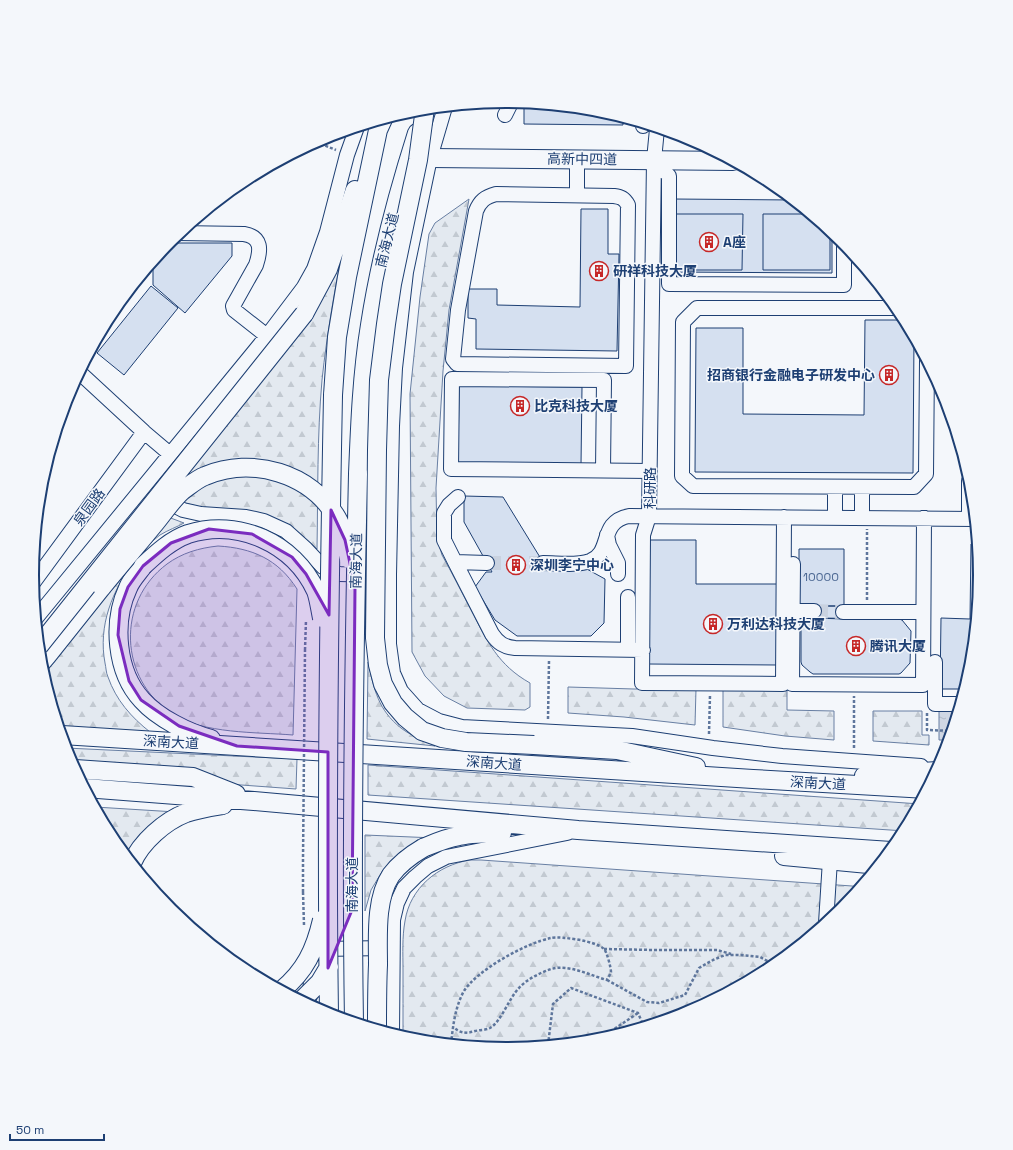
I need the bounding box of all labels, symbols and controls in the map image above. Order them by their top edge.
street label: 高新中四道 [547,149,617,169]
street label: 南海大道 [371,211,403,269]
building icon: A座 [698,231,720,253]
place label: A座 [723,233,746,251]
building icon: 研祥科技大厦 [588,260,610,282]
place label: 研祥科技大厦 [613,262,697,280]
building icon: 招商银行金融电子研发中心 [878,364,900,386]
place label: 招商银行金融电子研发中心 [707,366,875,384]
building icon: 比克科技大厦 [509,395,531,417]
place label: 比克科技大厦 [534,397,618,415]
street label: 科研路 [641,467,659,509]
street label: 泉园路 [69,485,109,529]
street label: 南海大道 [347,533,365,589]
building icon: 深圳李宁中心 [505,554,527,576]
place label: 深圳李宁中心 [530,556,614,574]
house number: 10000 [803,569,839,585]
building icon: 万利达科技大厦 [702,613,724,635]
place label: 万利达科技大厦 [727,615,825,633]
building icon: 腾讯大厦 [845,635,867,657]
place label: 腾讯大厦 [870,637,926,655]
street label: 深南大道 [143,732,199,752]
street label: 深南大道 [465,752,523,774]
street label: 深南大道 [790,773,846,793]
street label: 南海大道 [343,857,361,913]
scale bar [10,1116,104,1142]
text: 50 m [16,1122,44,1138]

